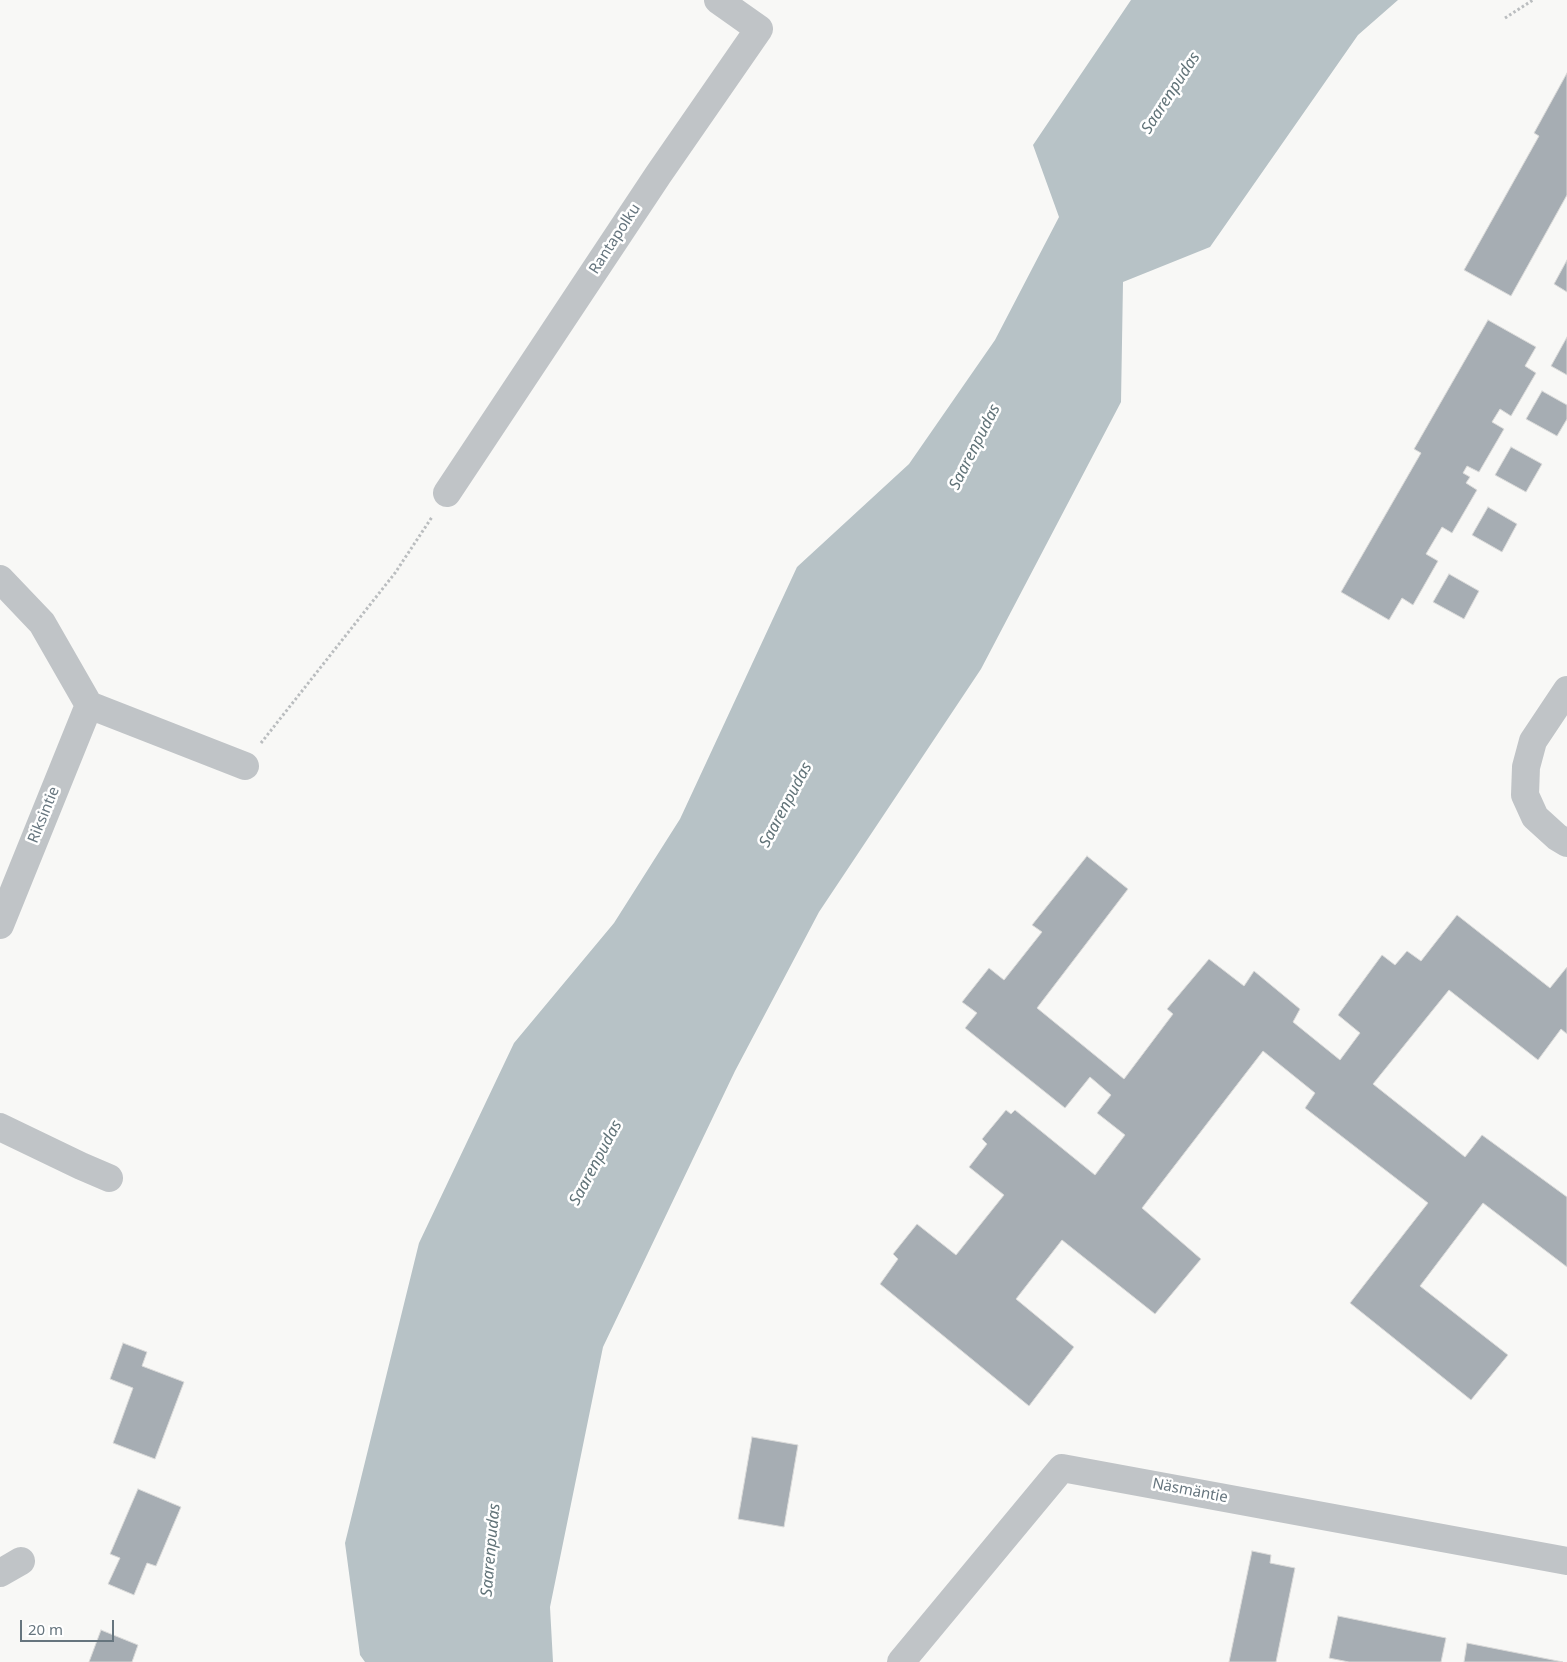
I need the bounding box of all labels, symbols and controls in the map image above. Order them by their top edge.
water label: Saarenpudas [1138,49,1204,137]
street label: Rantapolku [586,200,644,278]
water label: Saarenpudas [945,401,1005,493]
water label: Saarenpudas [756,759,816,851]
street label: Riksintie [25,784,63,846]
water label: Saarenpudas [566,1117,626,1209]
street label: Näsmäntie [1151,1475,1229,1507]
water label: Saarenpudas [477,1503,505,1597]
scale bar [22,1610,116,1642]
text: 20 m [28,1619,63,1639]

